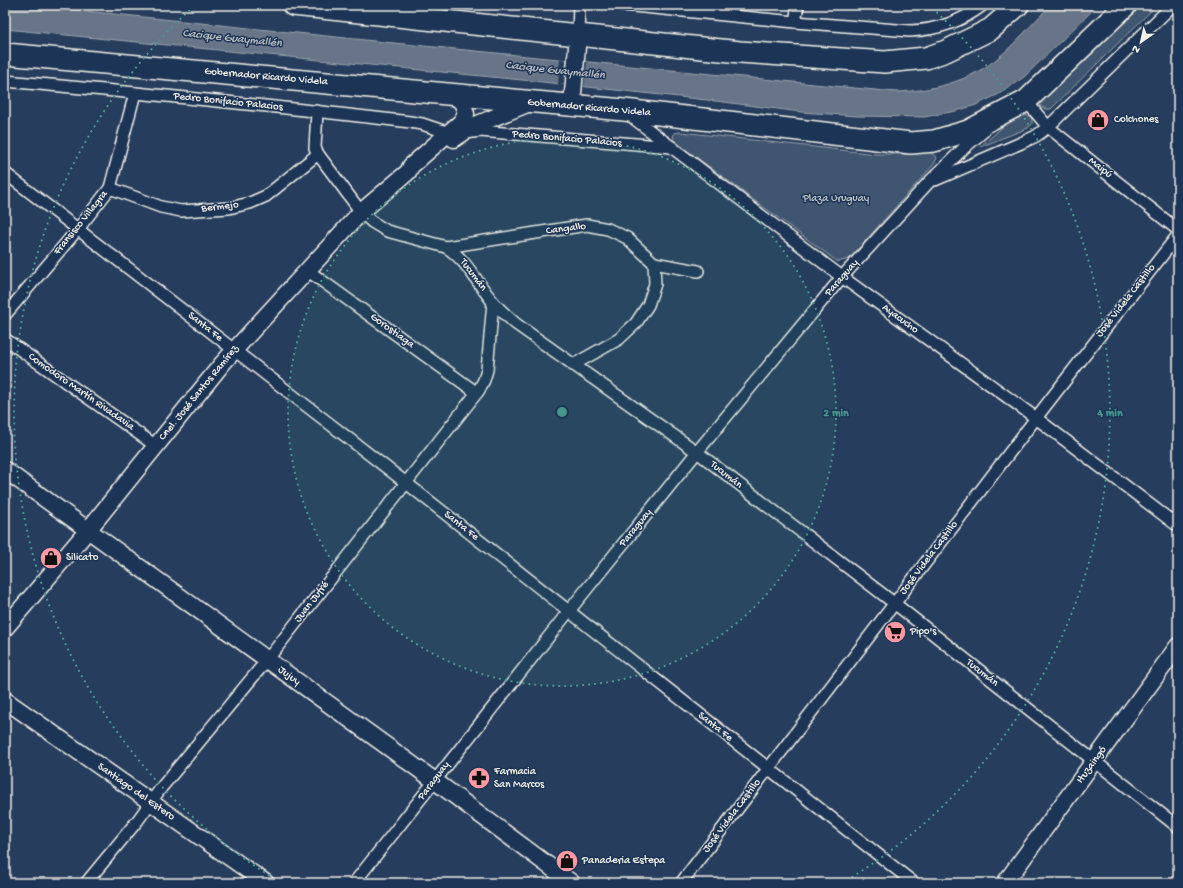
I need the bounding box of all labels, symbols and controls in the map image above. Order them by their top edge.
north arrow [1121,22,1161,62]
water label: Cacique Guaymallén [182,27,283,51]
text: N [1130,42,1143,56]
water label: Cacique Guaymallén [505,59,606,83]
street label: Gobernador Ricardo Videla [204,66,329,88]
street label: Pedro Bonifacio Palacios [172,89,284,114]
street label: Gobernador Ricardo Videla [527,97,652,119]
shop icon: Colchones [1085,107,1111,133]
place label: Colchones [1114,114,1159,126]
street label: Pedro Bonifacio Palacios [511,127,623,150]
street label: Maipú [1086,155,1114,181]
street label: Fransisco Villagra [51,188,111,258]
park label: Plaza Uruguay [802,193,870,205]
street label: Bermejo [200,199,240,215]
street label: Cangallo [545,221,587,237]
street label: Tucumán [456,256,490,294]
street label: Paraguay [822,257,862,300]
street label: José Videla Castillo [1094,262,1158,340]
street label: Ayacucho [879,302,921,336]
street label: Santa Fe [185,310,225,345]
street label: Gorostiaga [368,311,417,352]
street label: Cnel. José Santos Ramírez [157,342,242,443]
street label: Comodoro Martín Rivadavia [26,351,137,434]
centre of rings [555,405,569,419]
text: 2 min [823,407,849,421]
text: 4 min [1096,407,1123,421]
street label: Tucumán [707,458,745,492]
street label: Paraguay [617,506,655,550]
street label: Santa Fe [441,509,481,544]
street label: José Videla Castillo [897,519,961,597]
shop icon: Silicato [38,545,64,571]
place label: Silicato [66,552,99,564]
street label: Juan Jufré [291,578,332,625]
supermarket icon: Pipo's [882,619,908,645]
place label: Pipo's [909,626,937,638]
street label: Tucumán [963,656,1001,690]
street label: Jujuy [275,664,303,688]
street label: Santa Fe [695,710,735,745]
street label: Ituzaingó [1075,744,1110,786]
street label: Paraguay [415,759,453,803]
street label: Santiago del Estero [95,761,177,823]
pharmacy icon: Farmacia San Marcos [466,765,492,791]
place label: Farmacia San Marcos [493,766,545,791]
street label: José Videla Castillo [700,777,764,855]
shop icon: Panaderia Estepa [554,848,580,874]
place label: Panaderia Estepa [581,855,666,867]

